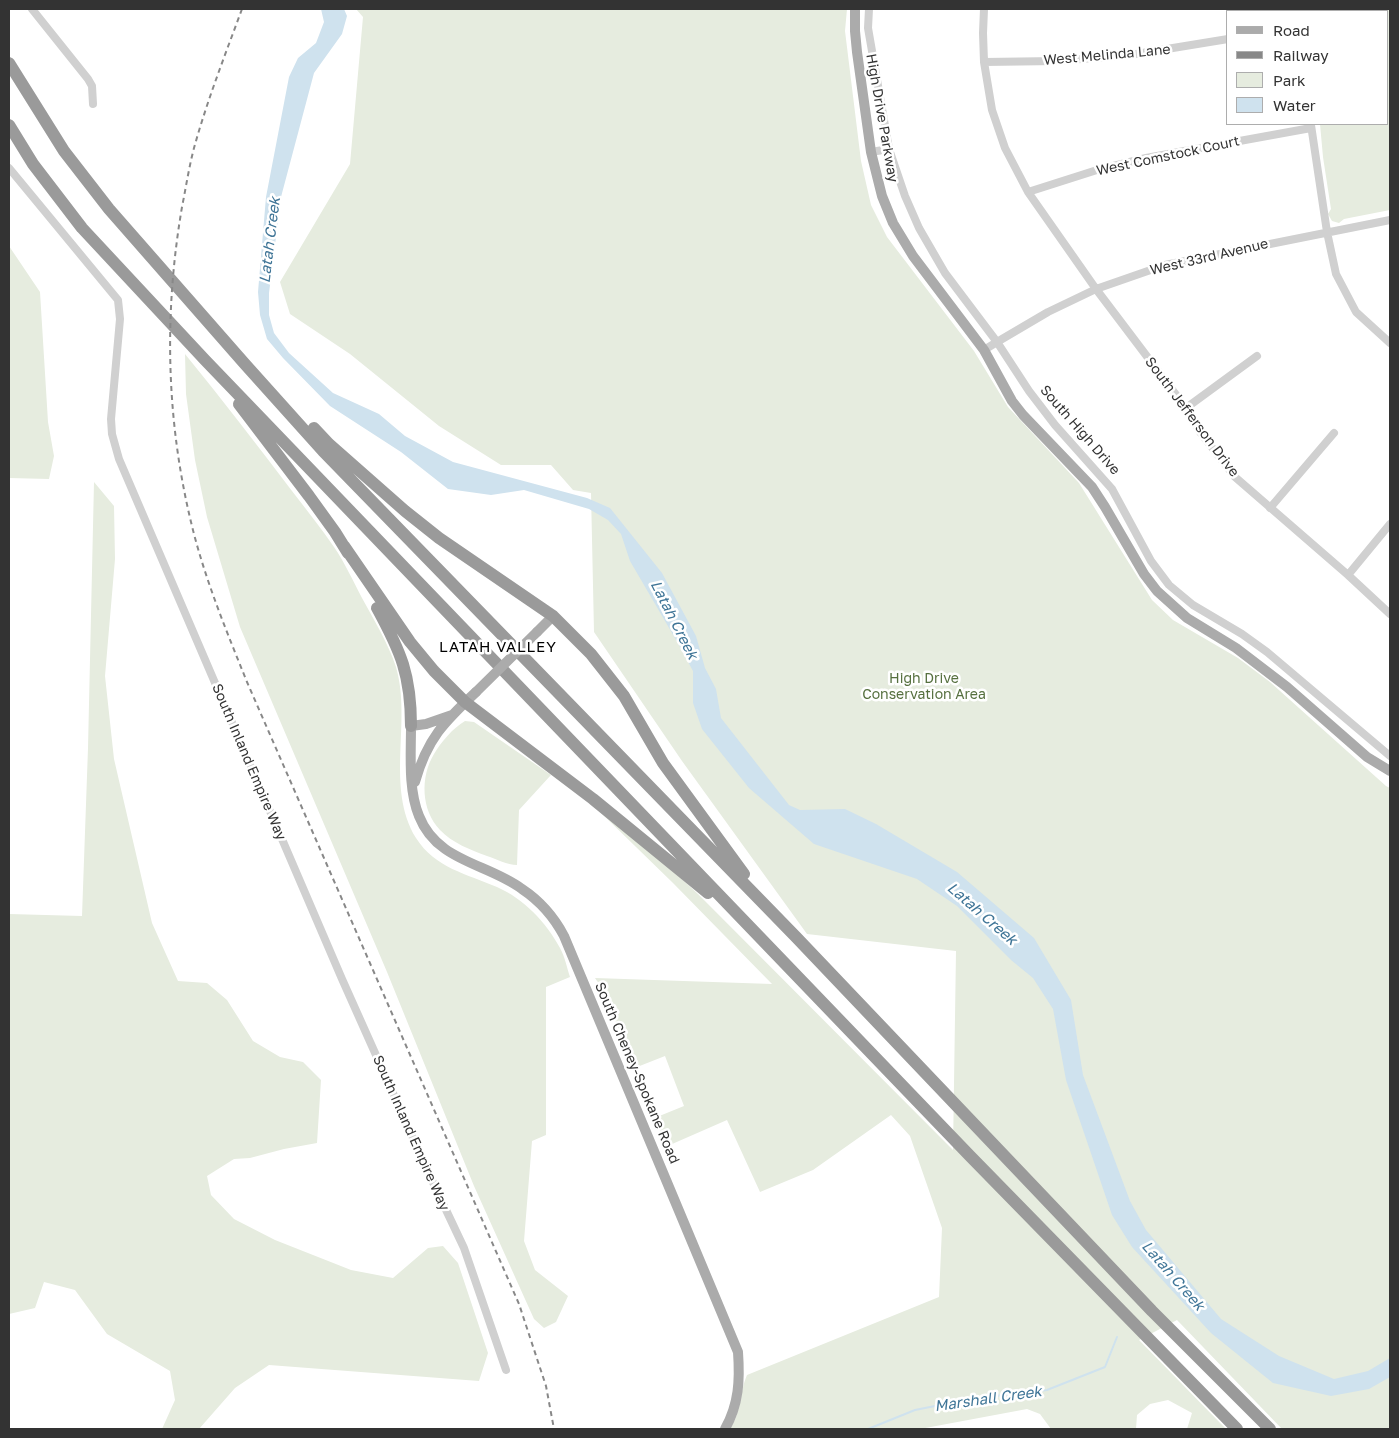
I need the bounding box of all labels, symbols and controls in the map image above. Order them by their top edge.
legend [1226,10,1389,125]
text: Road [1273,21,1310,39]
street label: West Melinda Lane [1043,41,1171,69]
text: Railway [1273,46,1329,64]
street label: High Drive Parkway [862,52,902,184]
text: Park [1273,71,1305,89]
text: Water [1273,96,1316,114]
street label: West Comstock Court [1095,133,1241,179]
water label: Latah Creek [256,196,284,284]
street label: West 33rd Avenue [1148,235,1270,279]
street label: South Jefferson Drive [1141,354,1243,480]
street label: South High Drive [1036,382,1124,478]
water label: Latah Creek [646,577,702,663]
district label: LATAH VALLEY [438,638,558,656]
park label: High Drive Conservation Area [862,671,986,704]
street label: South Inland Empire Way [208,681,290,843]
water label: Latah Creek [944,879,1020,949]
street label: South Cheney-Spokane Road [591,980,683,1166]
street label: South Inland Empire Way [369,1053,453,1213]
water label: Latah Creek [1138,1238,1208,1314]
water label: Marshall Creek [933,1383,1043,1415]

